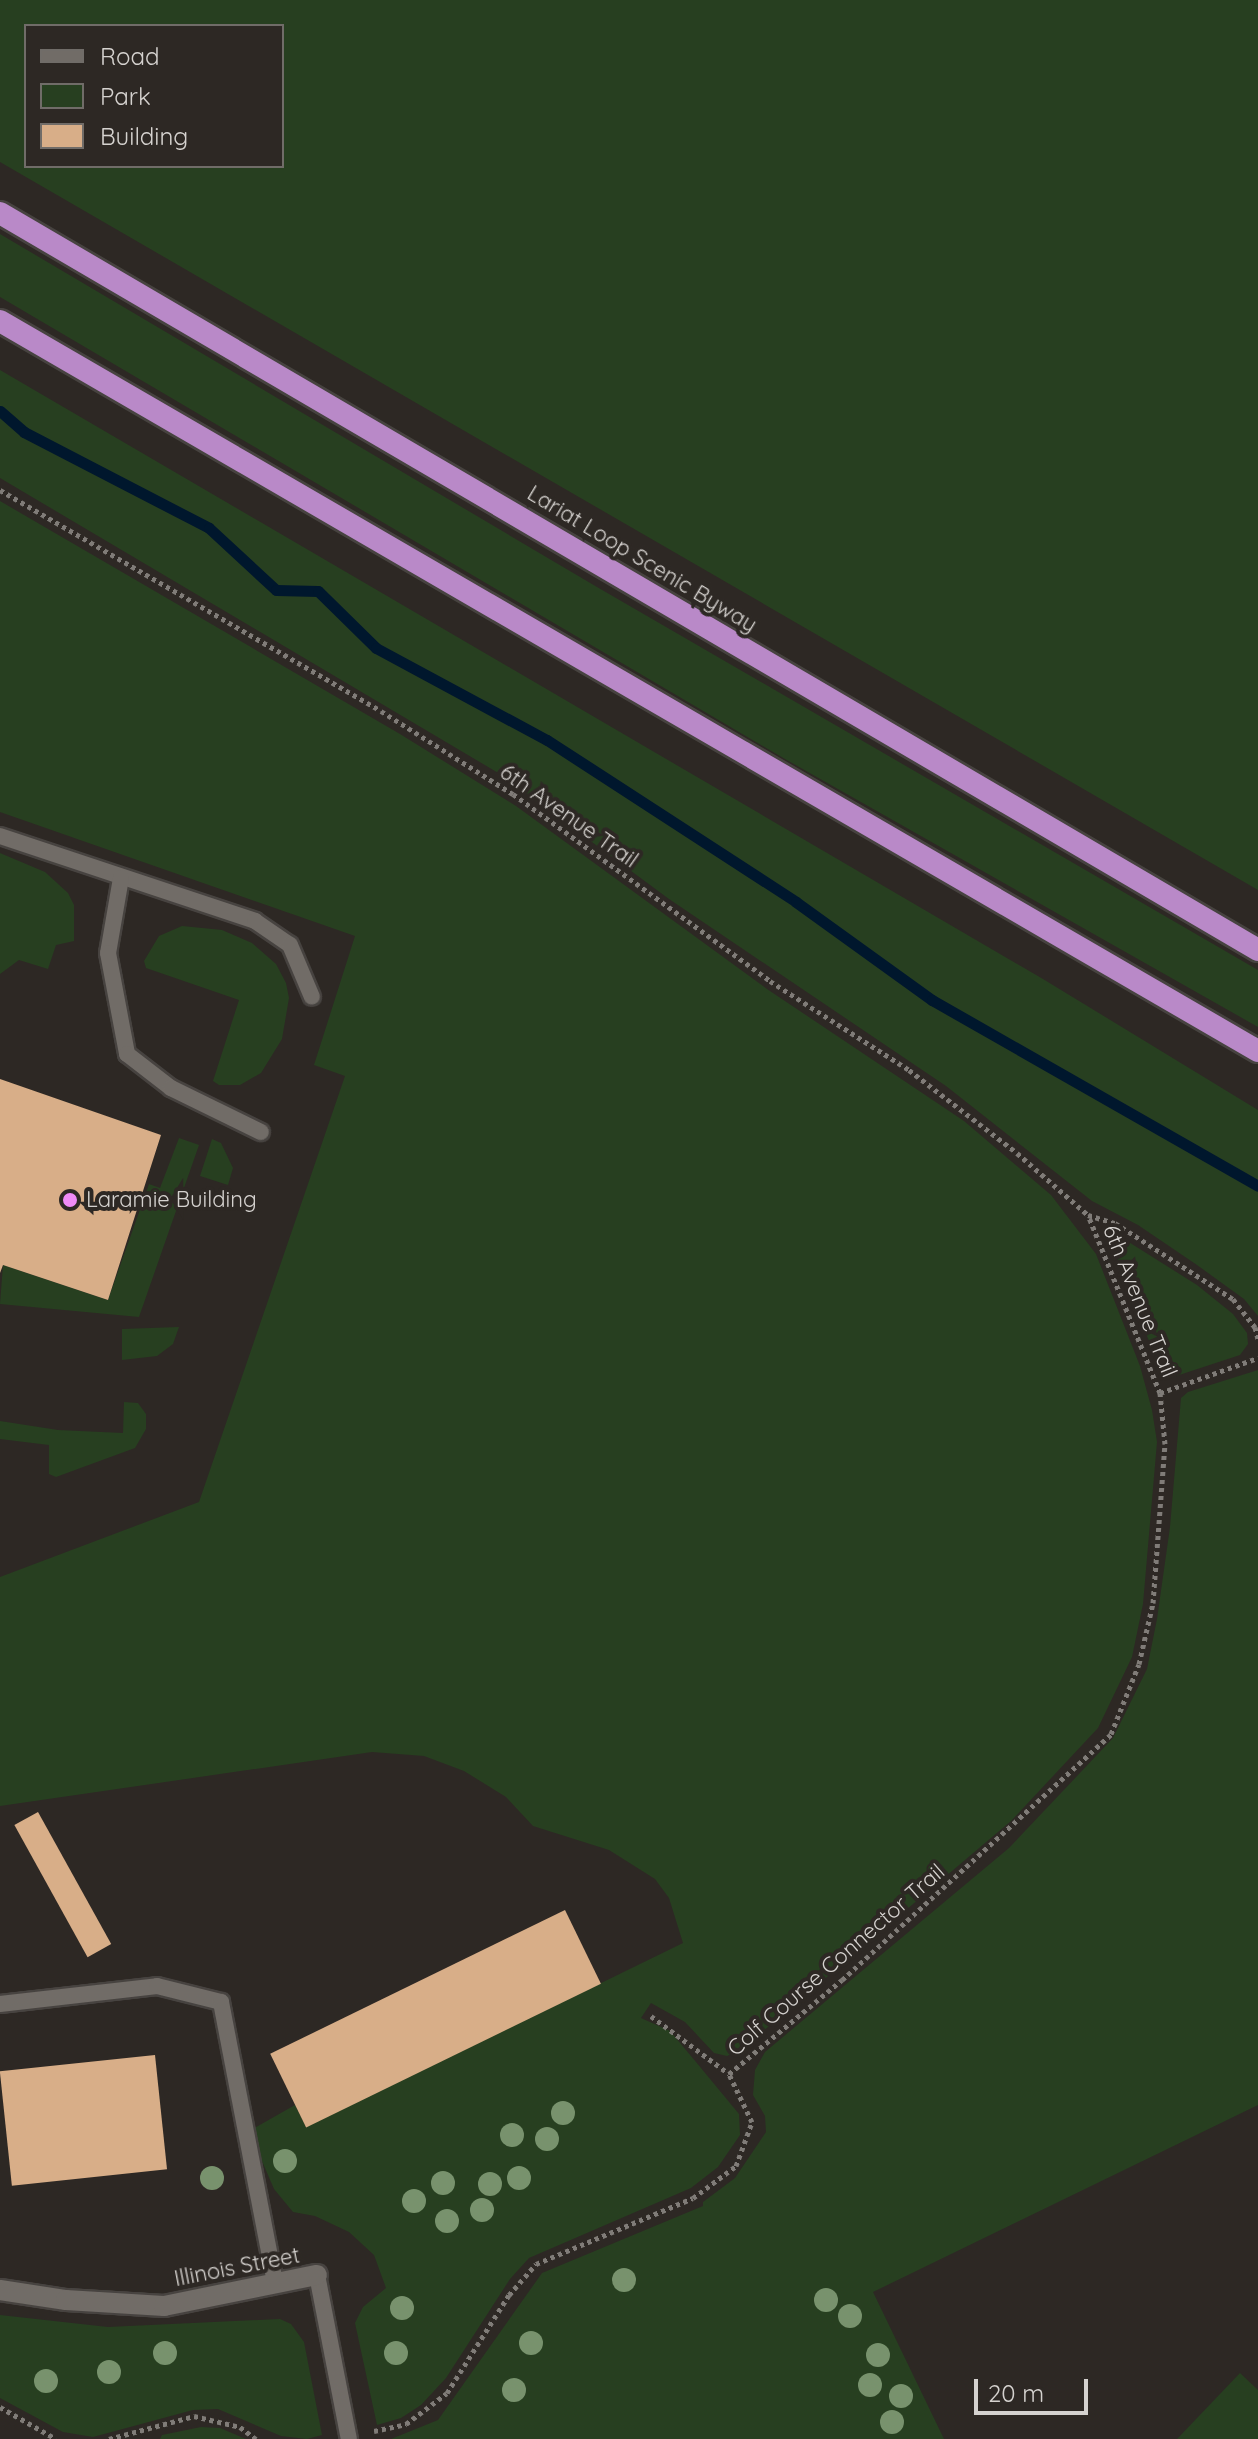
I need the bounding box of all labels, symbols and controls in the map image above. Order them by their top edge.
legend [24,24,284,168]
text: Road [100,41,160,71]
text: Park [100,81,151,111]
text: Building [100,121,188,151]
street label: Lariat Loop Scenic Byway [523,480,761,638]
street label: 6th Avenue Trail [495,759,643,873]
place label: Laramie Building [86,1187,257,1213]
marker: Laramie Building [61,1191,79,1209]
street label: 6th Avenue Trail [1097,1221,1183,1381]
street label: Colf Course Connector Trail [722,1858,950,2062]
street label: Illinois Street [172,2242,302,2292]
scale bar [978,2363,1092,2413]
text: 20 m [988,2378,1044,2408]

